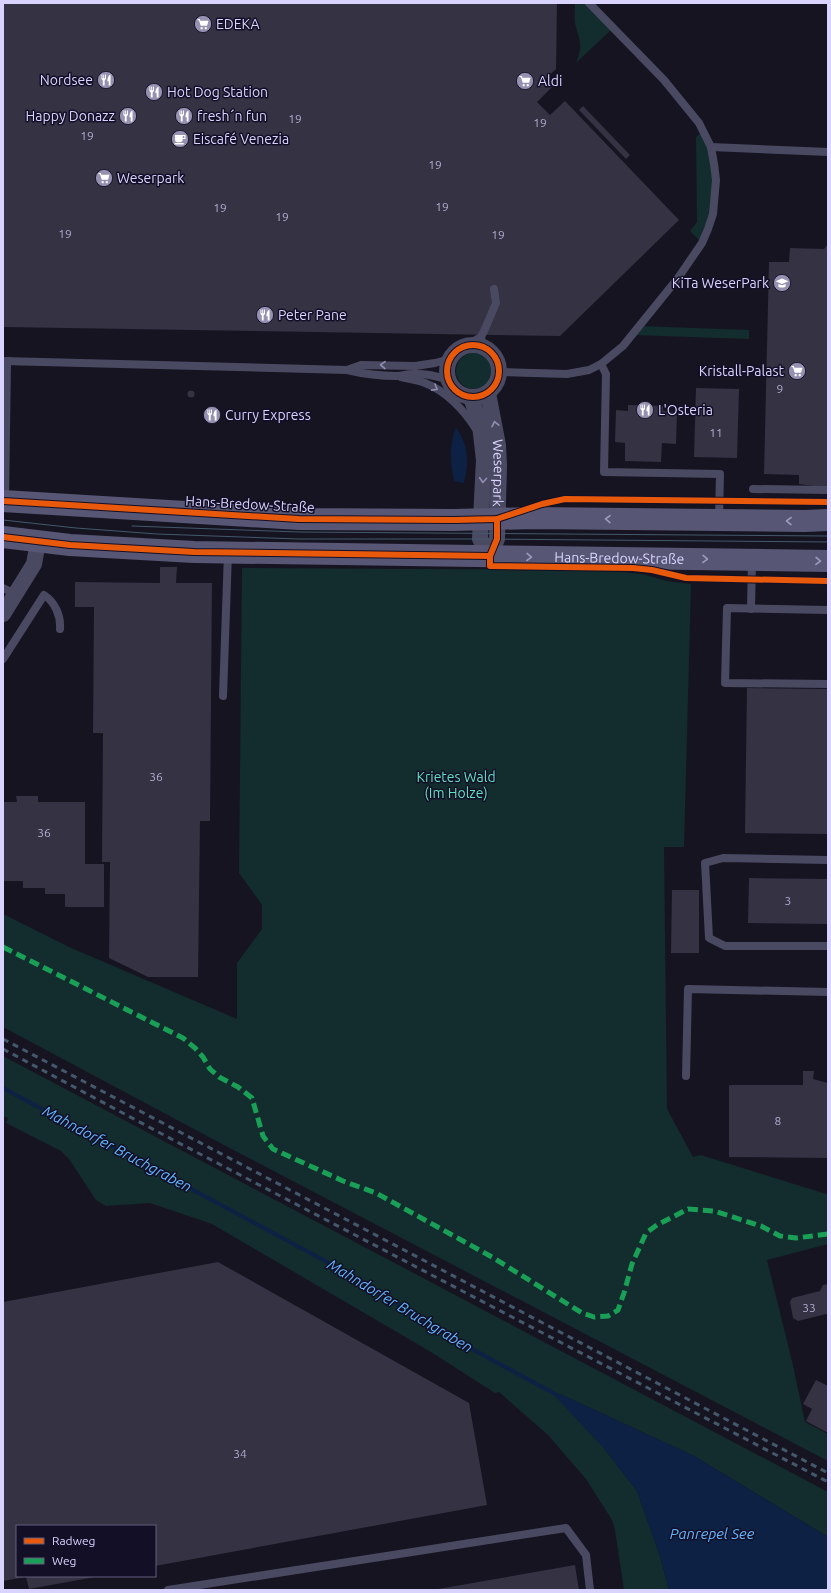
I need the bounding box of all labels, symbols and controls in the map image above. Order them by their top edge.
supermarket icon: EDEKA [193,14,213,34]
place label: EDEKA [216,16,260,32]
restaurant icon: Nordsee [96,70,116,90]
supermarket icon: Aldi [515,71,535,91]
place label: Nordsee [40,72,93,88]
place label: Aldi [538,73,562,89]
restaurant icon: Hot Dog Station [144,82,164,102]
place label: Hot Dog Station [167,84,268,100]
restaurant icon: Happy Donazz [118,106,138,126]
restaurant icon: fresh´n fun [174,106,194,126]
place label: Happy Donazz [26,108,115,124]
place label: fresh´n fun [197,108,267,124]
house number: 19 [288,112,302,125]
house number: 19 [533,116,547,129]
house number: 19 [80,129,94,142]
cafe icon: Eiscafé Venezia [170,129,190,149]
place label: Eiscafé Venezia [193,131,289,147]
house number: 19 [428,158,442,171]
supermarket icon: Weserpark [94,168,114,188]
place label: Weserpark [117,170,184,186]
house number: 19 [435,200,449,213]
house number: 19 [213,201,227,214]
house number: 19 [275,210,289,223]
house number: 19 [58,227,72,240]
house number: 19 [491,228,505,241]
school or university icon: KiTa WeserPark [772,273,792,293]
place label: KiTa WeserPark [672,275,769,291]
restaurant icon: Peter Pane [255,305,275,325]
place label: Peter Pane [278,307,347,323]
one-way arrow [380,361,386,369]
supermarket icon: Kristall-Palast [787,361,807,381]
place label: Kristall-Palast [699,363,784,379]
house number: 9 [777,382,783,395]
one-way arrow [431,383,438,391]
restaurant icon: L'Osteria [635,400,655,420]
place label: L'Osteria [658,402,713,418]
restaurant icon: Curry Express [202,405,222,425]
place label: Curry Express [225,407,311,423]
one-way arrow [491,421,499,427]
house number: 11 [709,426,723,439]
street label: Weserpark [490,439,507,507]
one-way arrow [478,477,487,483]
street label: Hans-Bredow-Straße [185,493,315,515]
one-way arrow [605,515,611,523]
one-way arrow [786,517,792,525]
street label: Hans-Bredow-Straße [554,549,684,567]
one-way arrow [526,553,532,561]
one-way arrow [702,555,708,563]
one-way arrow [815,557,821,565]
park label: Krietes Wald (Im Holze) [416,769,496,801]
house number: 36 [149,770,163,783]
house number: 36 [37,826,51,839]
house number: 3 [785,894,791,907]
water label: Mahndorfer Bruchgraben [40,1102,195,1195]
house number: 8 [775,1114,782,1127]
water label: Mahndorfer Bruchgraben [325,1255,476,1356]
house number: 33 [802,1301,816,1314]
house number: 34 [233,1447,247,1460]
legend [16,1525,156,1577]
water label: Panrepel See [670,1525,755,1542]
text: Radweg [52,1534,95,1547]
text: Weg [52,1554,76,1567]

